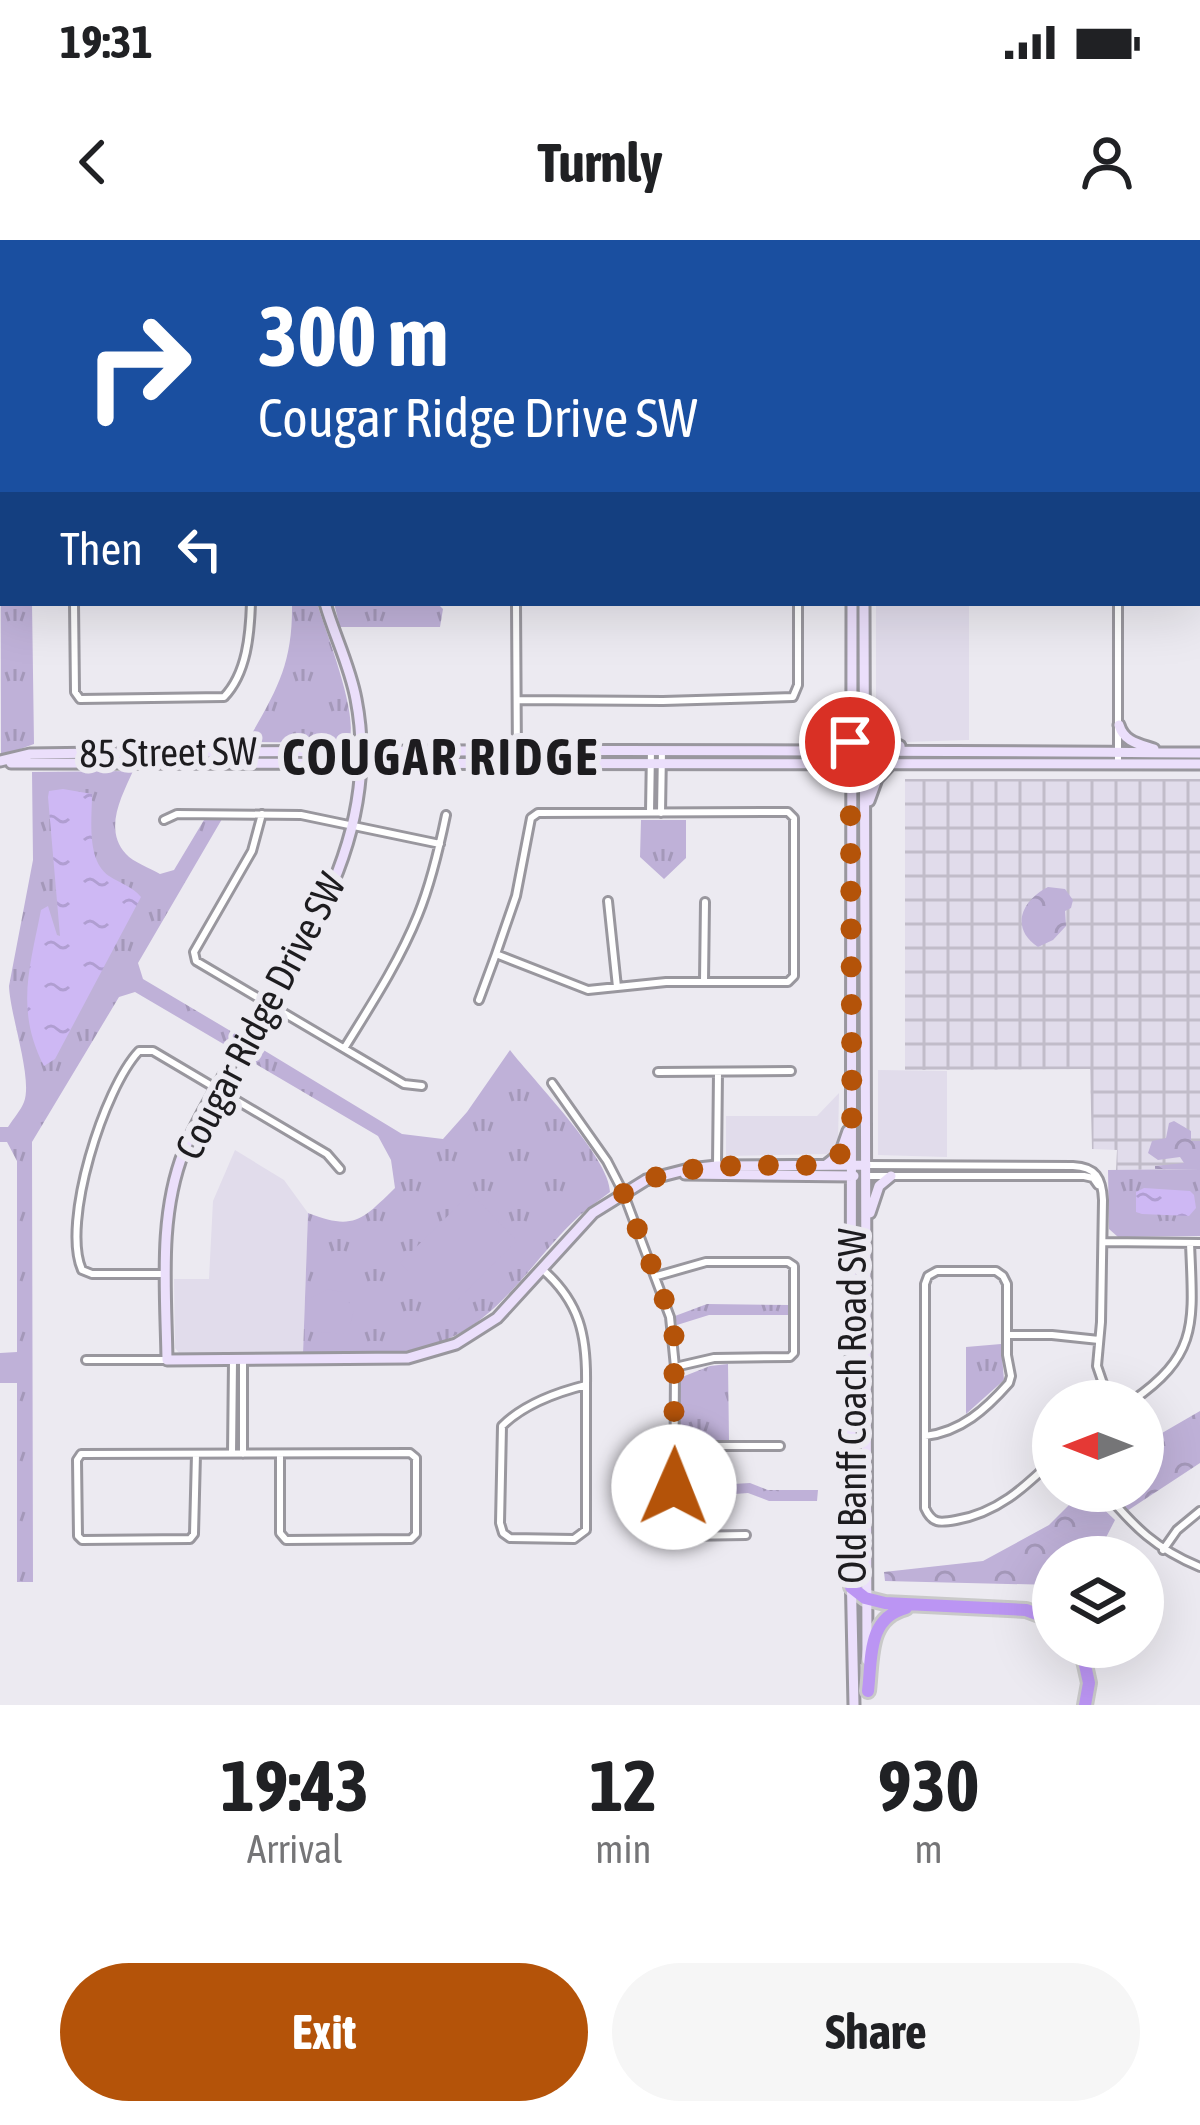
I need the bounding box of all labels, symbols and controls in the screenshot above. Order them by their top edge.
text: 19:31 [60,16,153,68]
icon: back [60,129,126,195]
icon: person [1074,129,1140,195]
text: Turnly [537,132,663,193]
icon: right [60,288,216,444]
text: 300 m [258,288,448,384]
text: Cougar Ridge Drive SW [258,387,697,448]
icon: left [167,516,233,582]
text: Then [60,523,143,575]
pin [799,691,901,793]
icon: arrive [817,709,883,775]
district label: COUGAR RIDGE [282,727,600,786]
street label: 85 Street SW [79,728,258,776]
street label: Cougar Ridge Drive SW [166,865,354,1166]
street label: Old Banff Coach Road SW [830,1227,874,1584]
north arrow [1032,1380,1164,1512]
map controls [1032,1380,1164,1668]
position arrow [611,1424,737,1550]
button: layers [1032,1536,1164,1668]
text: 19:43 [221,1744,369,1826]
text: 12 [589,1744,657,1826]
text: 930 [878,1744,979,1826]
text: Arrival [247,1827,342,1871]
text: min [595,1827,651,1871]
text: m [915,1827,943,1871]
button: Exit [60,1963,588,2101]
button: Share [612,1963,1140,2101]

